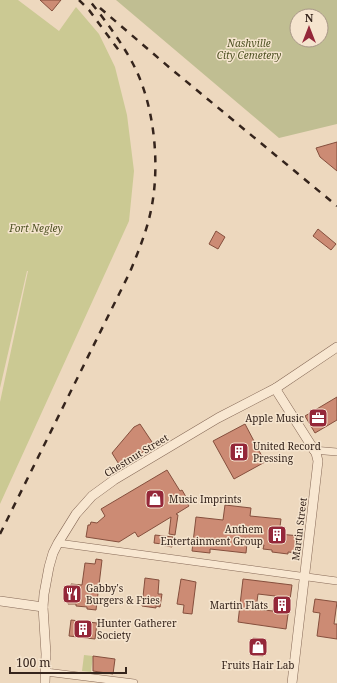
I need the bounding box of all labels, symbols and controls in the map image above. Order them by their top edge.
north arrow [289,8,329,48]
text: N [305,10,314,25]
park label: Nashville City Cemetery [217,36,281,62]
park label: Fort Negley [8,221,63,235]
office icon: Apple Music [307,407,329,429]
place label: Apple Music [245,411,304,425]
street label: Chestnut Street [101,430,171,480]
place label: United Record Pressing [253,439,321,465]
building icon: United Record Pressing [228,441,250,463]
shop icon: Music Imprints [144,488,166,510]
place label: Music Imprints [169,492,242,506]
street label: Martin Street [288,496,310,561]
place label: Anthem Entertainment Group [160,522,264,548]
building icon: Anthem Entertainment Group [266,524,288,546]
place label: Gabby's Burgers & Fries [86,581,160,607]
restaurant icon: Gabby's Burgers & Fries [61,583,83,605]
building icon: Martin Flats [271,594,293,616]
place label: Martin Flats [210,598,268,612]
place label: Hunter Gatherer Society [97,616,177,642]
building icon: Hunter Gatherer Society [72,618,94,640]
shop icon: Fruits Hair Lab [247,636,269,658]
scale bar [10,649,126,675]
text: 100 m [16,654,51,671]
place label: Fruits Hair Lab [222,658,294,672]

